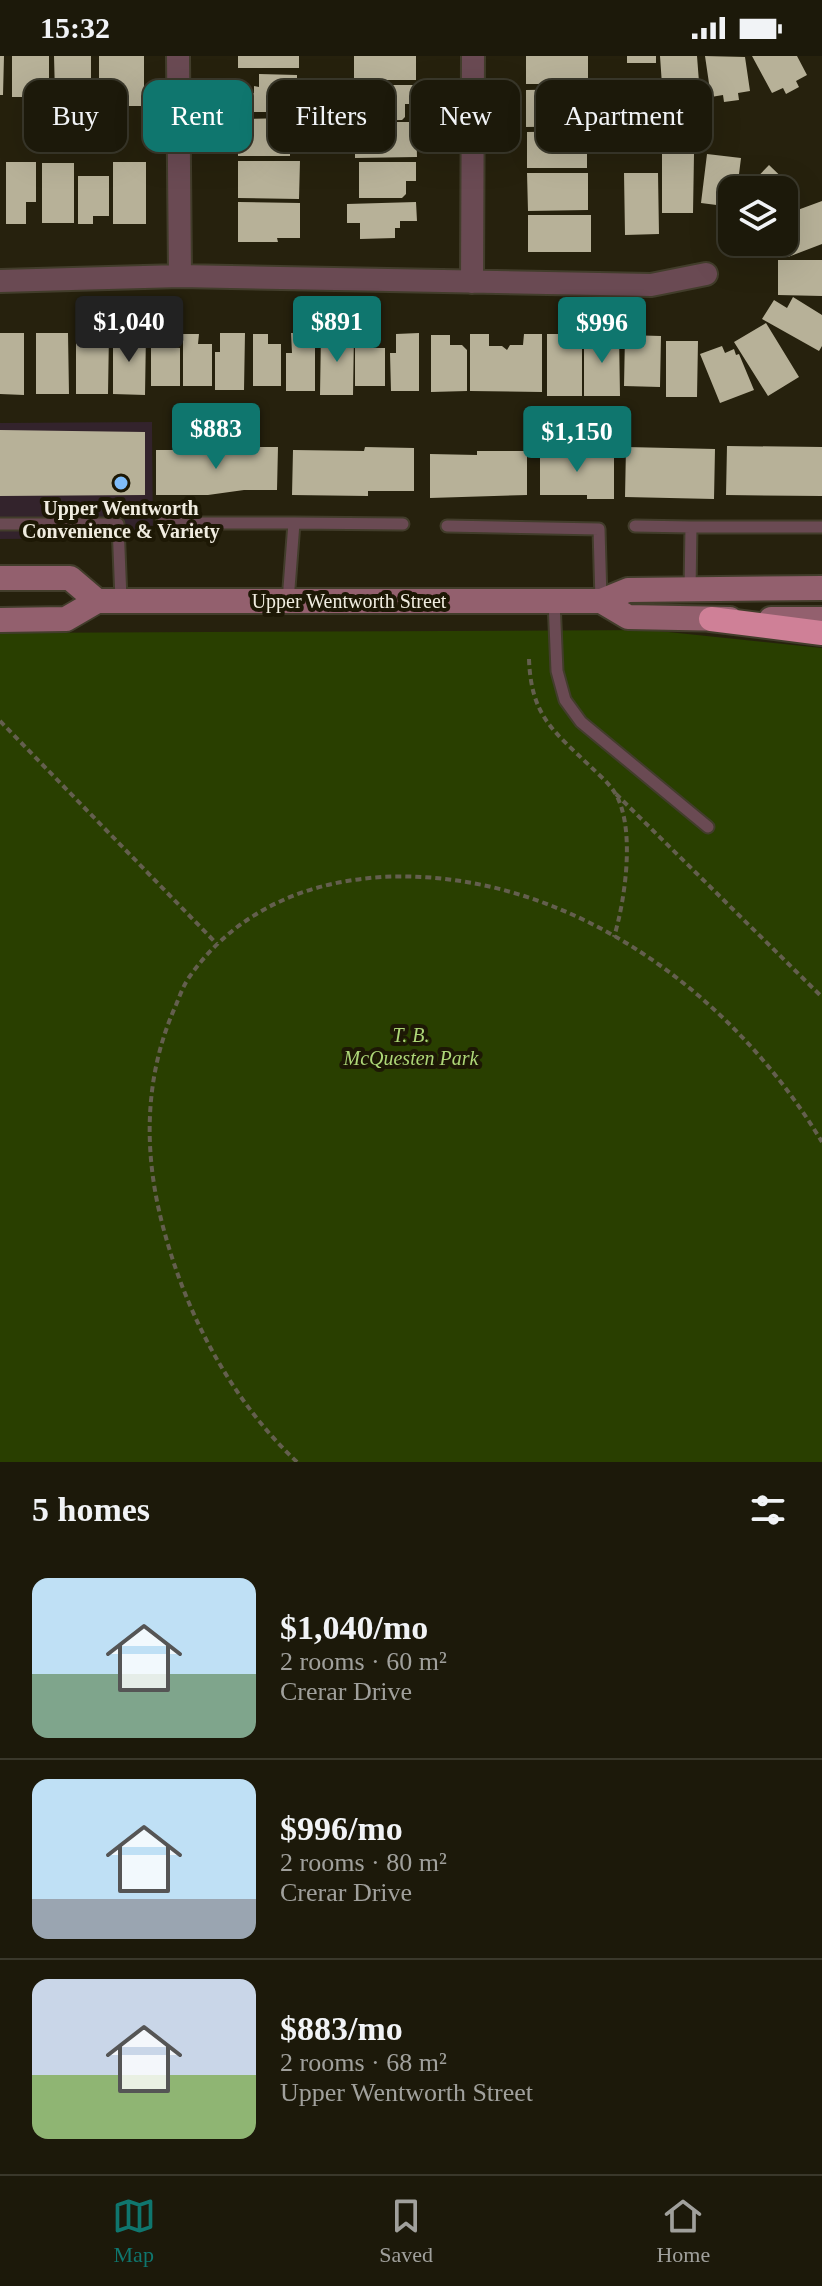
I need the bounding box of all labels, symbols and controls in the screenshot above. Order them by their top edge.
text: 15:32 [40,11,110,44]
chip: Buy [24,80,127,152]
chip: Rent [143,80,252,152]
chip: Filters [268,80,395,152]
chip: New [411,80,520,152]
chip: Apartment [536,80,712,152]
map controls [718,176,798,256]
button: layers [718,176,798,256]
pin: $1,040 [64,296,194,364]
pin: $891 [290,296,384,364]
pin: $996 [555,297,649,365]
text: $1,040 [93,307,165,336]
text: $891 [311,307,363,336]
text: $996 [576,308,628,337]
pin: $883 [169,403,263,471]
pin: $1,150 [512,406,642,474]
text: $883 [190,414,242,443]
text: $1,150 [541,417,613,446]
marker: Upper Wentworth Convenience & Variety [112,474,130,492]
place label: Upper Wentworth Convenience & Variety [22,497,220,543]
street label: Upper Wentworth Street [252,590,447,613]
park label: T. B. McQuesten Park [343,1024,480,1069]
icon: filters [746,1488,790,1532]
text: 5 homes [32,1491,150,1528]
text: $1,040/mo [280,1609,428,1646]
icon: home [96,1610,192,1706]
text: 2 rooms · 60 m² [280,1647,447,1676]
text: Crerar Drive [280,1677,412,1706]
text: $996/mo [280,1810,403,1847]
icon: home [96,1811,192,1907]
text: 2 rooms · 80 m² [280,1848,447,1877]
text: Crerar Drive [280,1878,412,1907]
text: $883/mo [280,2010,403,2047]
icon: home [96,2011,192,2107]
text: 2 rooms · 68 m² [280,2048,447,2077]
text: Upper Wentworth Street [280,2078,533,2107]
tab: Map [112,2194,156,2268]
tab: Saved [379,2194,433,2268]
tab: Home [656,2194,710,2268]

